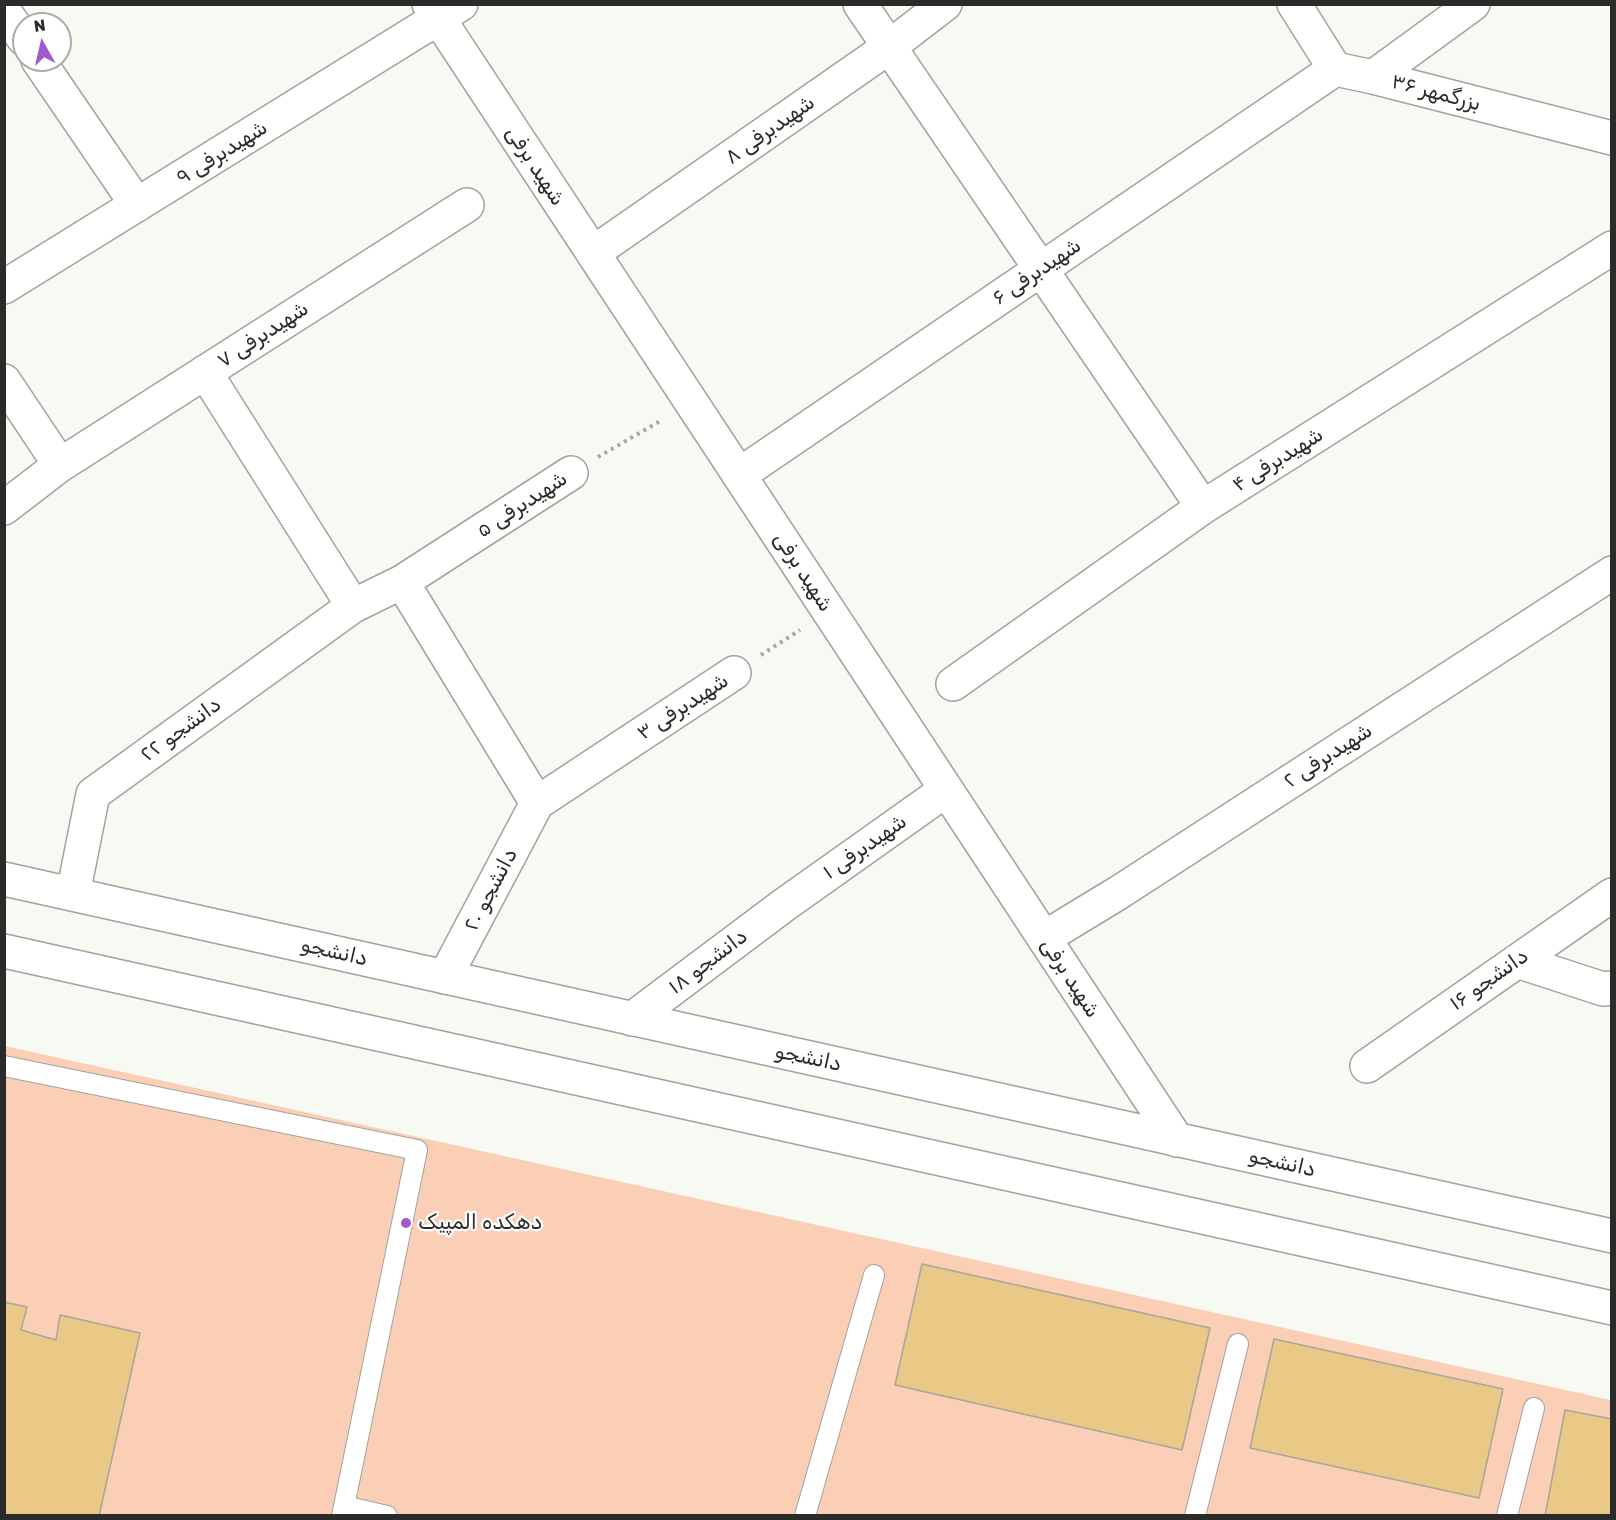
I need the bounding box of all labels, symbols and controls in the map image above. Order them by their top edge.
north arrow [12,12,72,72]
text: N [33,15,47,36]
street label: بزرگمهر ۳۶ [1389,69,1483,117]
street label: شهیدبرفی ۸ [720,90,820,170]
street label: شهیدبرفی ۹ [172,115,272,191]
street label: شهید برفی [500,121,570,211]
street label: شهیدبرفی ۶ [988,233,1086,311]
street label: شهیدبرفی ۷ [213,296,313,374]
street label: شهیدبرفی ۴ [1228,422,1328,498]
street label: شهیدبرفی ۵ [472,466,572,544]
street label: شهید برفی [768,527,838,617]
street label: شهیدبرفی ۳ [633,668,733,746]
street label: دانشجو ۲۲ [136,692,226,768]
street label: شهیدبرفی ۲ [1279,718,1377,794]
street label: شهیدبرفی ۱ [818,809,912,885]
street label: دانشجو ۲۰ [459,845,523,935]
street label: دانشجو ۱۸ [663,924,753,1000]
street label: دانشجو [298,932,370,972]
street label: شهید برفی [1035,933,1105,1023]
street label: دانشجو ۱۶ [1445,944,1533,1016]
street label: دانشجو [772,1039,844,1077]
street label: دانشجو [1246,1143,1318,1183]
place label: دهکده المپیک [418,1210,542,1236]
marker: دهکده المپیک [399,1216,413,1230]

